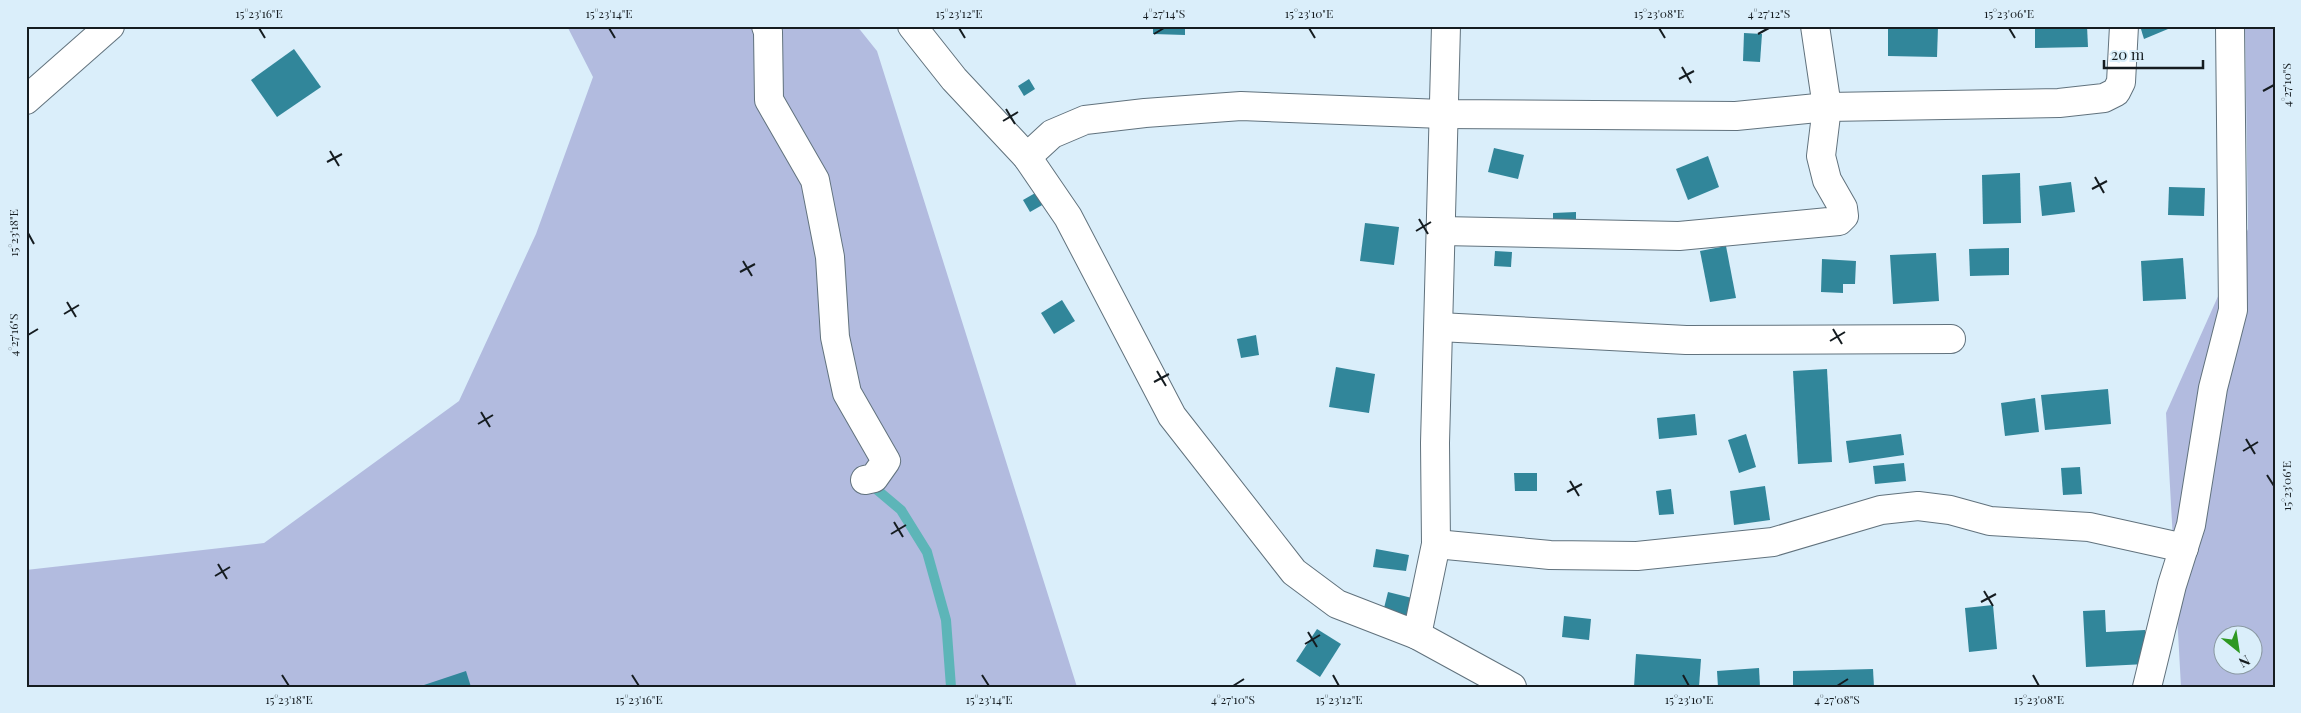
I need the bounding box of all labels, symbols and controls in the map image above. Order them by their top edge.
text: 15°23'16"E [235,5,283,21]
text: 15°23'14"E [585,5,633,21]
text: 15°23'12"E [935,5,983,21]
text: 4°27'14"S [1143,5,1185,21]
text: 15°23'10"E [1285,5,1333,21]
text: 15°23'08"E [1634,5,1684,21]
text: 4°27'12"S [1748,5,1790,21]
text: 15°23'06"E [1984,5,2034,21]
scale bar [2104,38,2202,70]
text: 20 m [2111,44,2145,64]
text: 4°27'10"S [2278,63,2294,107]
text: 15°23'18"E [5,209,21,257]
text: 4°27'16"S [5,314,21,356]
text: 15°23'06"E [2278,461,2294,511]
north arrow [2214,626,2264,676]
text: N [2236,651,2254,672]
text: 15°23'18"E [265,691,313,707]
text: 15°23'16"E [615,691,663,707]
text: 15°23'14"E [965,691,1013,707]
text: 4°27'10"S [1211,691,1255,707]
text: 15°23'12"E [1315,691,1363,707]
text: 15°23'10"E [1665,691,1713,707]
text: 4°27'08"S [1814,691,1860,707]
text: 15°23'08"E [2014,691,2064,707]

